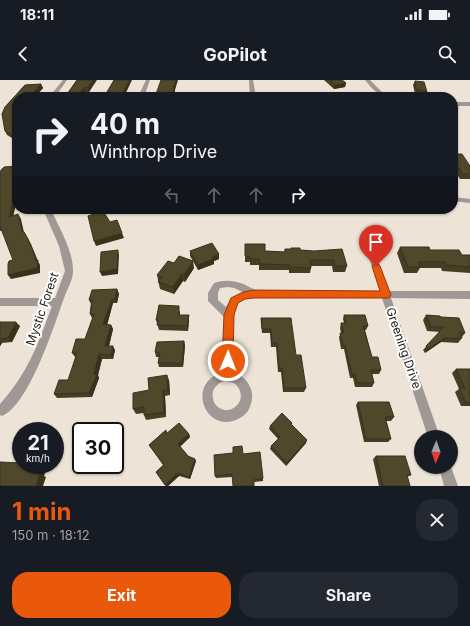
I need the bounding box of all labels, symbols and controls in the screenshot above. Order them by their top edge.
text: 18:11 [20,5,54,24]
icon: back [12,43,34,65]
icon: search [436,43,458,65]
text: GoPilot [203,44,267,65]
text: 40 m [90,107,160,141]
icon: right [24,108,76,160]
text: Winthrop Drive [90,141,217,162]
icon: left [161,184,183,206]
icon: ahead [203,184,225,206]
icon: ahead [245,184,267,206]
icon: right [287,184,309,206]
pin [359,225,393,266]
icon: arrive [365,231,387,253]
street label: Mystic Forest [22,270,62,348]
street label: Greening Drive [383,305,425,391]
position arrow [207,340,249,382]
speed limit sign: 30 [72,422,124,474]
north arrow [414,430,458,474]
map controls [414,430,458,474]
text: 21 [27,431,49,455]
text: km/h [26,452,50,464]
text: 1 min [12,497,71,526]
button: close [416,499,458,541]
text: 150 m · 18:12 [12,527,90,543]
button: Exit [12,572,231,618]
button: Share [239,572,458,618]

